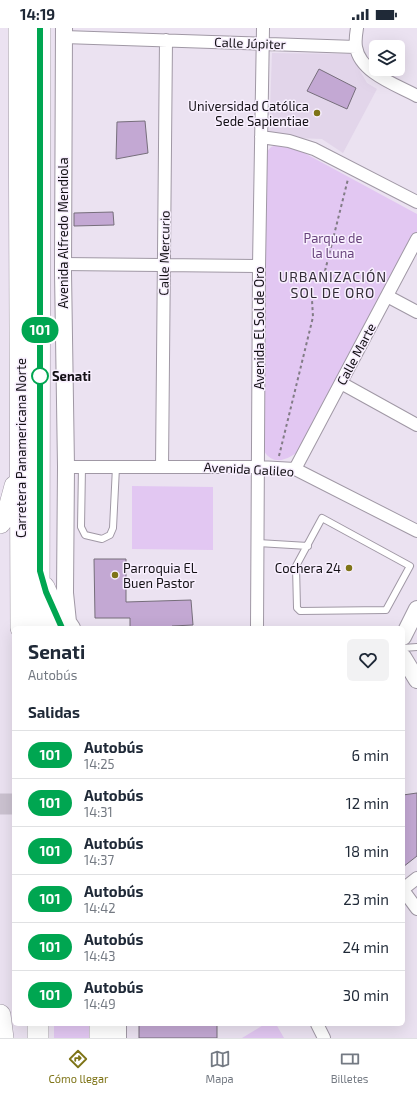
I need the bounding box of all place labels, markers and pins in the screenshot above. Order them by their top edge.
place label: Universidad Católica Sede Sapientiae [188,98,309,129]
marker: Universidad Católica Sede Sapientiae [312,108,322,118]
marker: Senati [31,367,49,385]
place label: Senati [52,368,91,384]
place label: Parroquia EL Buen Pastor [123,560,198,591]
place label: Cochera 24 [275,560,341,576]
marker: Cochera 24 [344,563,354,573]
marker: Parroquia EL Buen Pastor [110,570,120,580]

